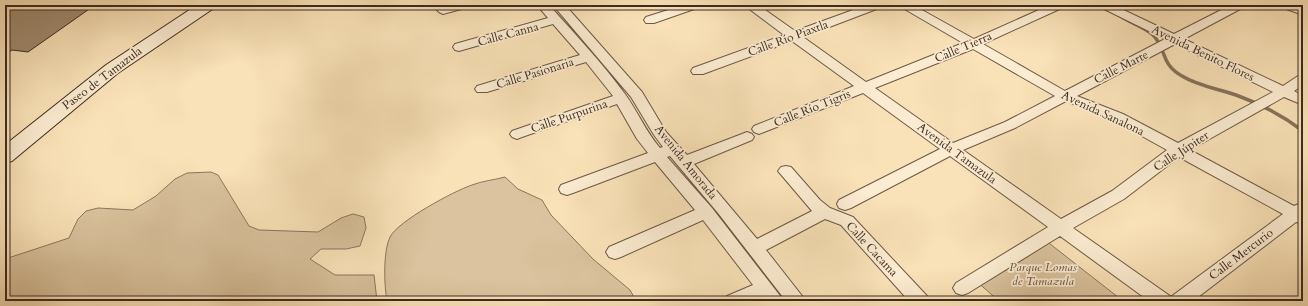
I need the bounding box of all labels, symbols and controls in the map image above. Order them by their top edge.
street label: Calle Río Piaxtla [746,16,831,60]
street label: Calle Canna [476,18,541,50]
street label: Avenida Benito Flores [1149,21,1257,85]
street label: Calle Tierra [932,27,995,66]
street label: Paseo de Tamazula [59,42,146,113]
street label: Calle Marte [1091,46,1151,88]
street label: Calle Pasionaria [494,53,576,92]
street label: Calle Río Tigris [771,85,853,131]
street label: Avenida Sanalona [1059,87,1148,140]
street label: Calle Purpurina [529,95,610,137]
street label: Avenida Tamazula [914,119,1001,188]
street label: Avenida Amorada [651,121,721,203]
street label: Calle Júpiter [1150,127,1212,175]
street label: Calle Cacama [842,218,902,280]
street label: Calle Mercurio [1206,224,1277,283]
park label: Parque Lomas de Tamazula [1009,259,1077,289]

